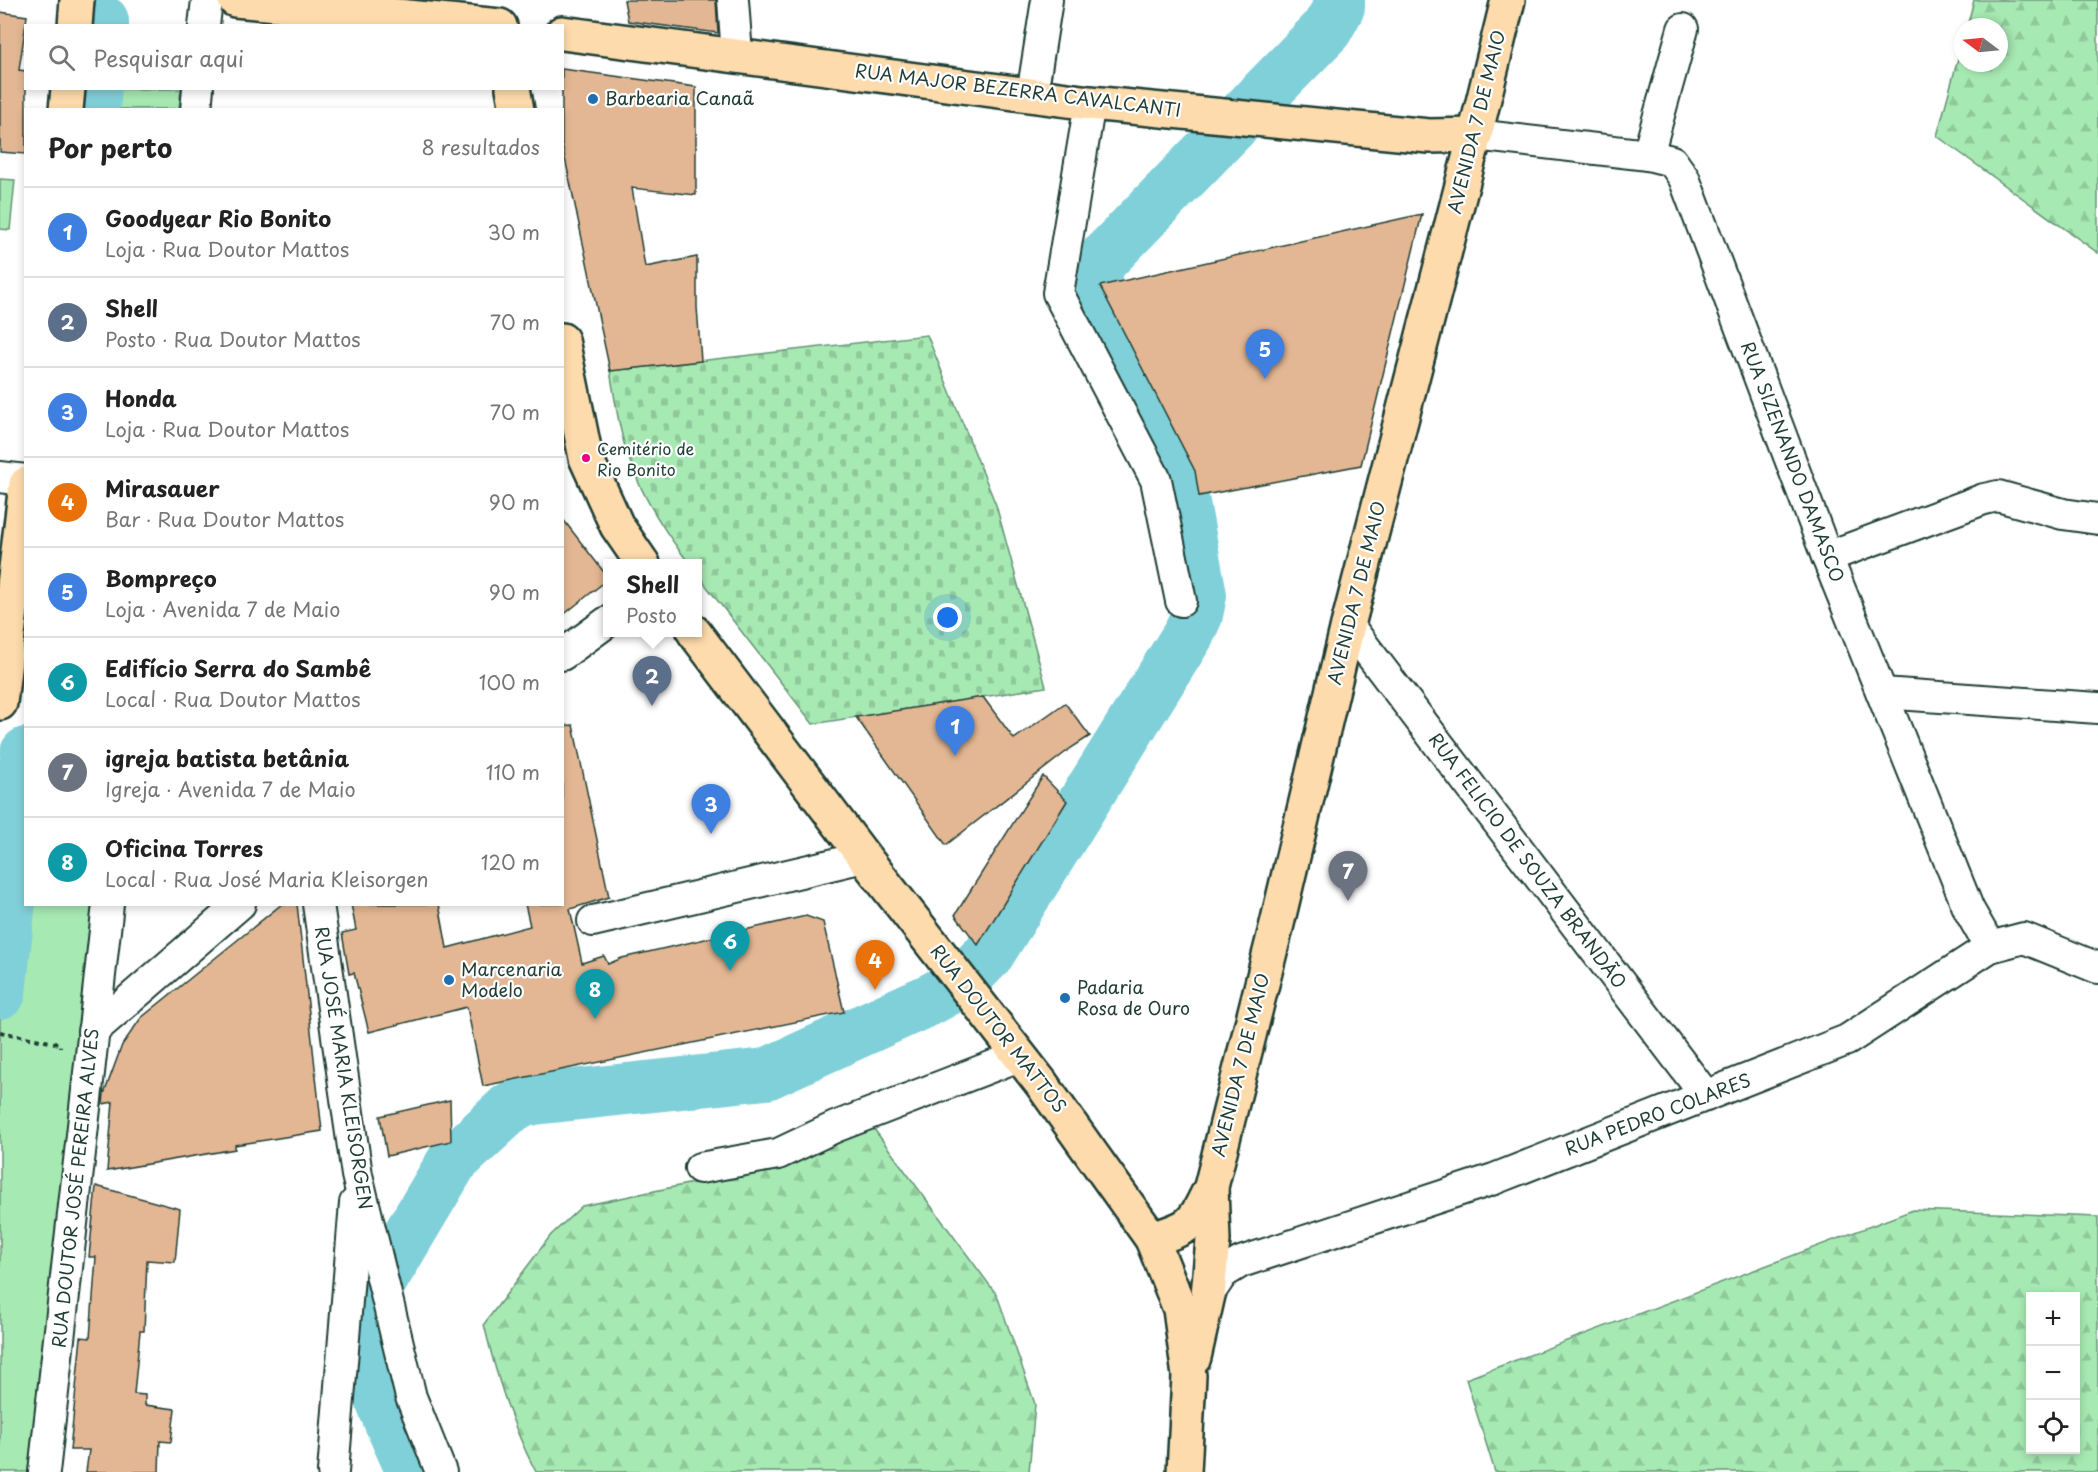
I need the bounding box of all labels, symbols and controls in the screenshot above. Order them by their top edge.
north arrow [1954,18,2008,72]
search box [24,24,564,90]
street label: AVENIDA 7 DE MAIO [1440,27,1511,216]
icon: search [45,41,78,74]
text: Pesquisar aqui [93,41,244,74]
street label: RUA MAJOR BEZERRA CAVALCANTI [854,56,1183,123]
place label: Barbearia Canaã [605,84,755,111]
marker: Barbearia Canaã [586,92,600,106]
text: Por perto [48,128,172,167]
text: 8 resultados [421,132,540,162]
text: Goodyear Rio Bonito [105,201,331,234]
text: 1 [63,217,72,247]
text: 30 m [487,217,540,247]
text: Loja · Rua Doutor Mattos [105,234,349,264]
text: Shell [105,291,158,324]
text: 2 [60,307,75,337]
text: 70 m [490,307,540,337]
text: Posto · Rua Doutor Mattos [105,324,361,354]
pin: 5 [1246,330,1284,379]
street label: RUA SIZENANDO DAMASCO [1735,337,1852,586]
text: Honda [105,381,177,414]
text: 3 [61,397,74,427]
text: 70 m [490,397,540,427]
text: Loja · Rua Doutor Mattos [105,414,349,444]
place label: Cemitério de Rio Bonito [597,436,695,481]
marker: Cemitério de Rio Bonito [580,452,592,464]
text: Mirasauer [105,471,220,504]
text: 4 [61,487,74,517]
text: 90 m [489,487,540,517]
street label: AVENIDA 7 DE MAIO [1320,498,1391,687]
text: Bar · Rua Doutor Mattos [105,504,344,534]
popup [603,559,702,637]
text: Bompreço [105,561,217,594]
text: Shell [626,567,679,600]
text: 5 [61,577,74,607]
text: 90 m [489,577,540,607]
text: Loja · Avenida 7 de Maio [105,594,340,624]
text: Posto [626,600,677,630]
your location [933,603,962,632]
text: Edifício Serra do Sambê [105,651,371,684]
pin: 2 [632,656,672,706]
text: 6 [60,667,75,697]
text: 100 m [479,667,540,697]
text: Local · Rua Doutor Mattos [105,684,360,714]
pin: 1 [936,706,974,756]
street label: RUA FELICIO DE SOUZA BRANDÃO [1423,727,1633,994]
text: igreja batista betânia [105,741,349,774]
text: 7 [62,757,73,787]
text: 110 m [486,757,540,787]
text: Igreja · Avenida 7 de Maio [105,774,356,804]
pin: 3 [692,784,730,834]
text: Oficina Torres [105,831,263,864]
text: 8 [61,847,74,877]
text: 120 m [481,847,540,877]
pin: 7 [1328,852,1368,901]
text: Local · Rua José Maria Kleisorgen [105,864,429,894]
pin: 6 [710,922,750,971]
street label: RUA JOSÉ MARIA KLEISORGEN [309,924,380,1211]
street label: RUA DOUTOR MATTOS [925,938,1074,1118]
pin: 4 [856,940,894,990]
place label: Marcenaria Modelo [461,955,563,1003]
pin: 8 [576,970,614,1019]
street label: AVENIDA 7 DE MAIO [1204,970,1275,1159]
marker: Marcenaria Modelo [442,973,456,987]
place label: Padaria Rosa de Ouro [1077,973,1190,1021]
marker: Padaria Rosa de Ouro [1058,991,1072,1005]
street label: RUA DOUTOR JOSÉ PEREIRA ALVES [44,1026,105,1349]
street label: RUA PEDRO COLARES [1561,1066,1754,1162]
map controls [2026,1292,2080,1454]
button: + [2026,1292,2080,1346]
button: − [2026,1346,2080,1400]
button: locate [2026,1400,2080,1454]

